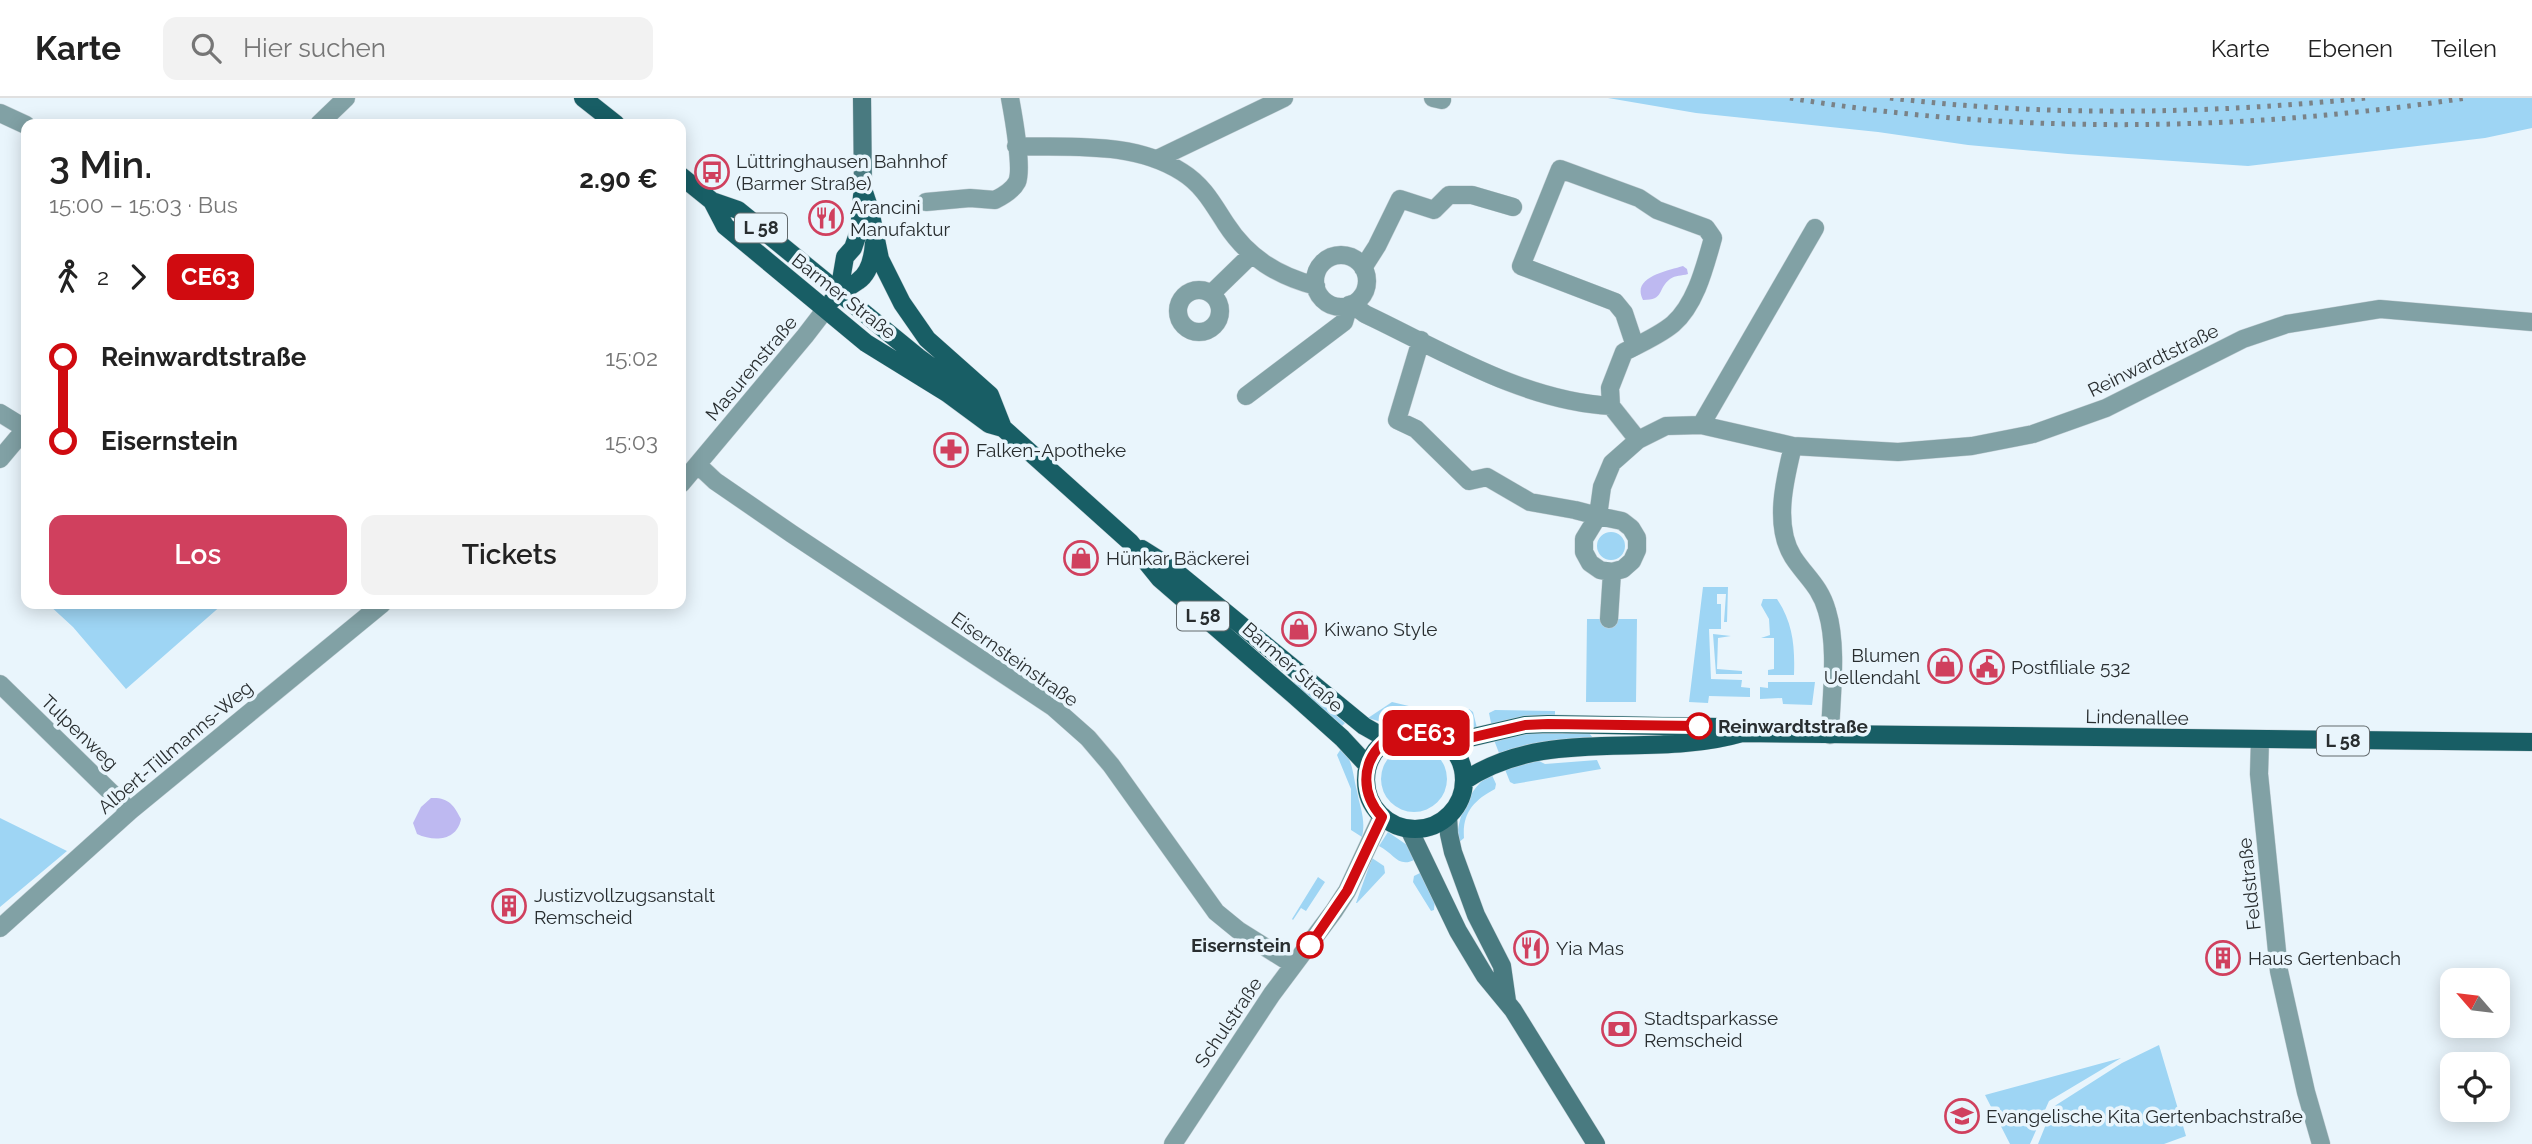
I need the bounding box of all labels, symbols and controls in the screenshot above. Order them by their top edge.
search box [163,17,653,80]
text: Karte [35,29,121,68]
icon: search [187,29,225,67]
text: Hier suchen [243,33,386,63]
text: Karte [2211,34,2270,63]
text: Ebenen [2308,34,2393,63]
text: Teilen [2431,34,2497,63]
text: 3 Min. [49,142,152,187]
place label: Lüttringhausen Bahnhof (Barmer Straße) [736,150,948,194]
bus stop icon: Lüttringhausen Bahnhof (Barmer Straße) [693,153,731,191]
text: 2.90 € [579,164,658,194]
text: 15:00 – 15:03 · Bus [49,191,238,218]
place label: Arancini Manufaktur [850,196,951,240]
restaurant icon: Arancini Manufaktur [807,199,845,237]
road number: L 58 [735,214,787,243]
street label: Barmer Straße [788,249,900,343]
icon: walk [49,258,87,296]
icon: forward [119,258,157,296]
text: CE63 [181,262,240,291]
text: 2 [97,263,109,290]
street label: Masurenstraße [701,311,801,425]
street label: Reinwardtstraße [2084,319,2222,401]
text: Reinwardtstraße [101,342,306,372]
text: 15:02 [605,344,658,371]
text: Eisernstein [101,426,238,456]
text: 15:03 [605,428,658,455]
pharmacy icon: Falken-Apotheke [932,431,970,469]
place label: Falken-Apotheke [976,439,1126,461]
button: Los [49,515,347,595]
button: Tickets [361,515,658,595]
shop icon: Hünkar Bäckerei [1062,539,1100,577]
place label: Hünkar Bäckerei [1106,547,1250,569]
road number: L 58 [1177,602,1229,630]
street label: Eisernsteinstraße [947,607,1083,711]
shop icon: Kiwano Style [1280,610,1318,648]
street label: Barmer Straße [1238,617,1348,717]
place label: Kiwano Style [1324,618,1438,640]
place label: Blumen Uellendahl [1824,644,1921,688]
shop icon: Blumen Uellendahl [1926,647,1964,685]
public building icon: Postfiliale 532 [1968,648,2006,686]
place label: Postfiliale 532 [2011,656,2130,678]
street label: Albert-Tillmanns-Weg [93,676,257,818]
street label: Tulpenweg [37,690,123,774]
street label: Lindenallee [2085,705,2189,729]
line badge: CE63 [1377,710,1475,756]
marker: Reinwardtstraße [1686,713,1712,739]
place label: Reinwardtstraße [1718,715,1868,737]
text: CE63 [1397,718,1455,747]
road number: L 58 [2317,726,2369,756]
street label: Feldstraße [2233,837,2265,931]
place label: Justizvollzugsanstalt Remscheid [534,884,716,928]
building icon: Justizvollzugsanstalt Remscheid [490,887,528,925]
restaurant icon: Yia Mas [1512,929,1550,967]
marker: Eisernstein [1297,932,1323,958]
place label: Eisernstein [1191,934,1291,956]
place label: Yia Mas [1556,937,1624,959]
building icon: Haus Gertenbach [2204,939,2242,977]
place label: Haus Gertenbach [2248,947,2401,969]
north arrow [2440,968,2510,1038]
map controls [2440,968,2510,1122]
street label: Schulstraße [1190,973,1266,1071]
place label: Stadtsparkasse Remscheid [1644,1007,1778,1051]
bank icon: Stadtsparkasse Remscheid [1600,1010,1638,1048]
button: locate [2440,1052,2510,1122]
school or university icon: Evangelische Kita Gertenbachstraße [1943,1097,1981,1135]
place label: Evangelische Kita Gertenbachstraße [1986,1105,2303,1127]

